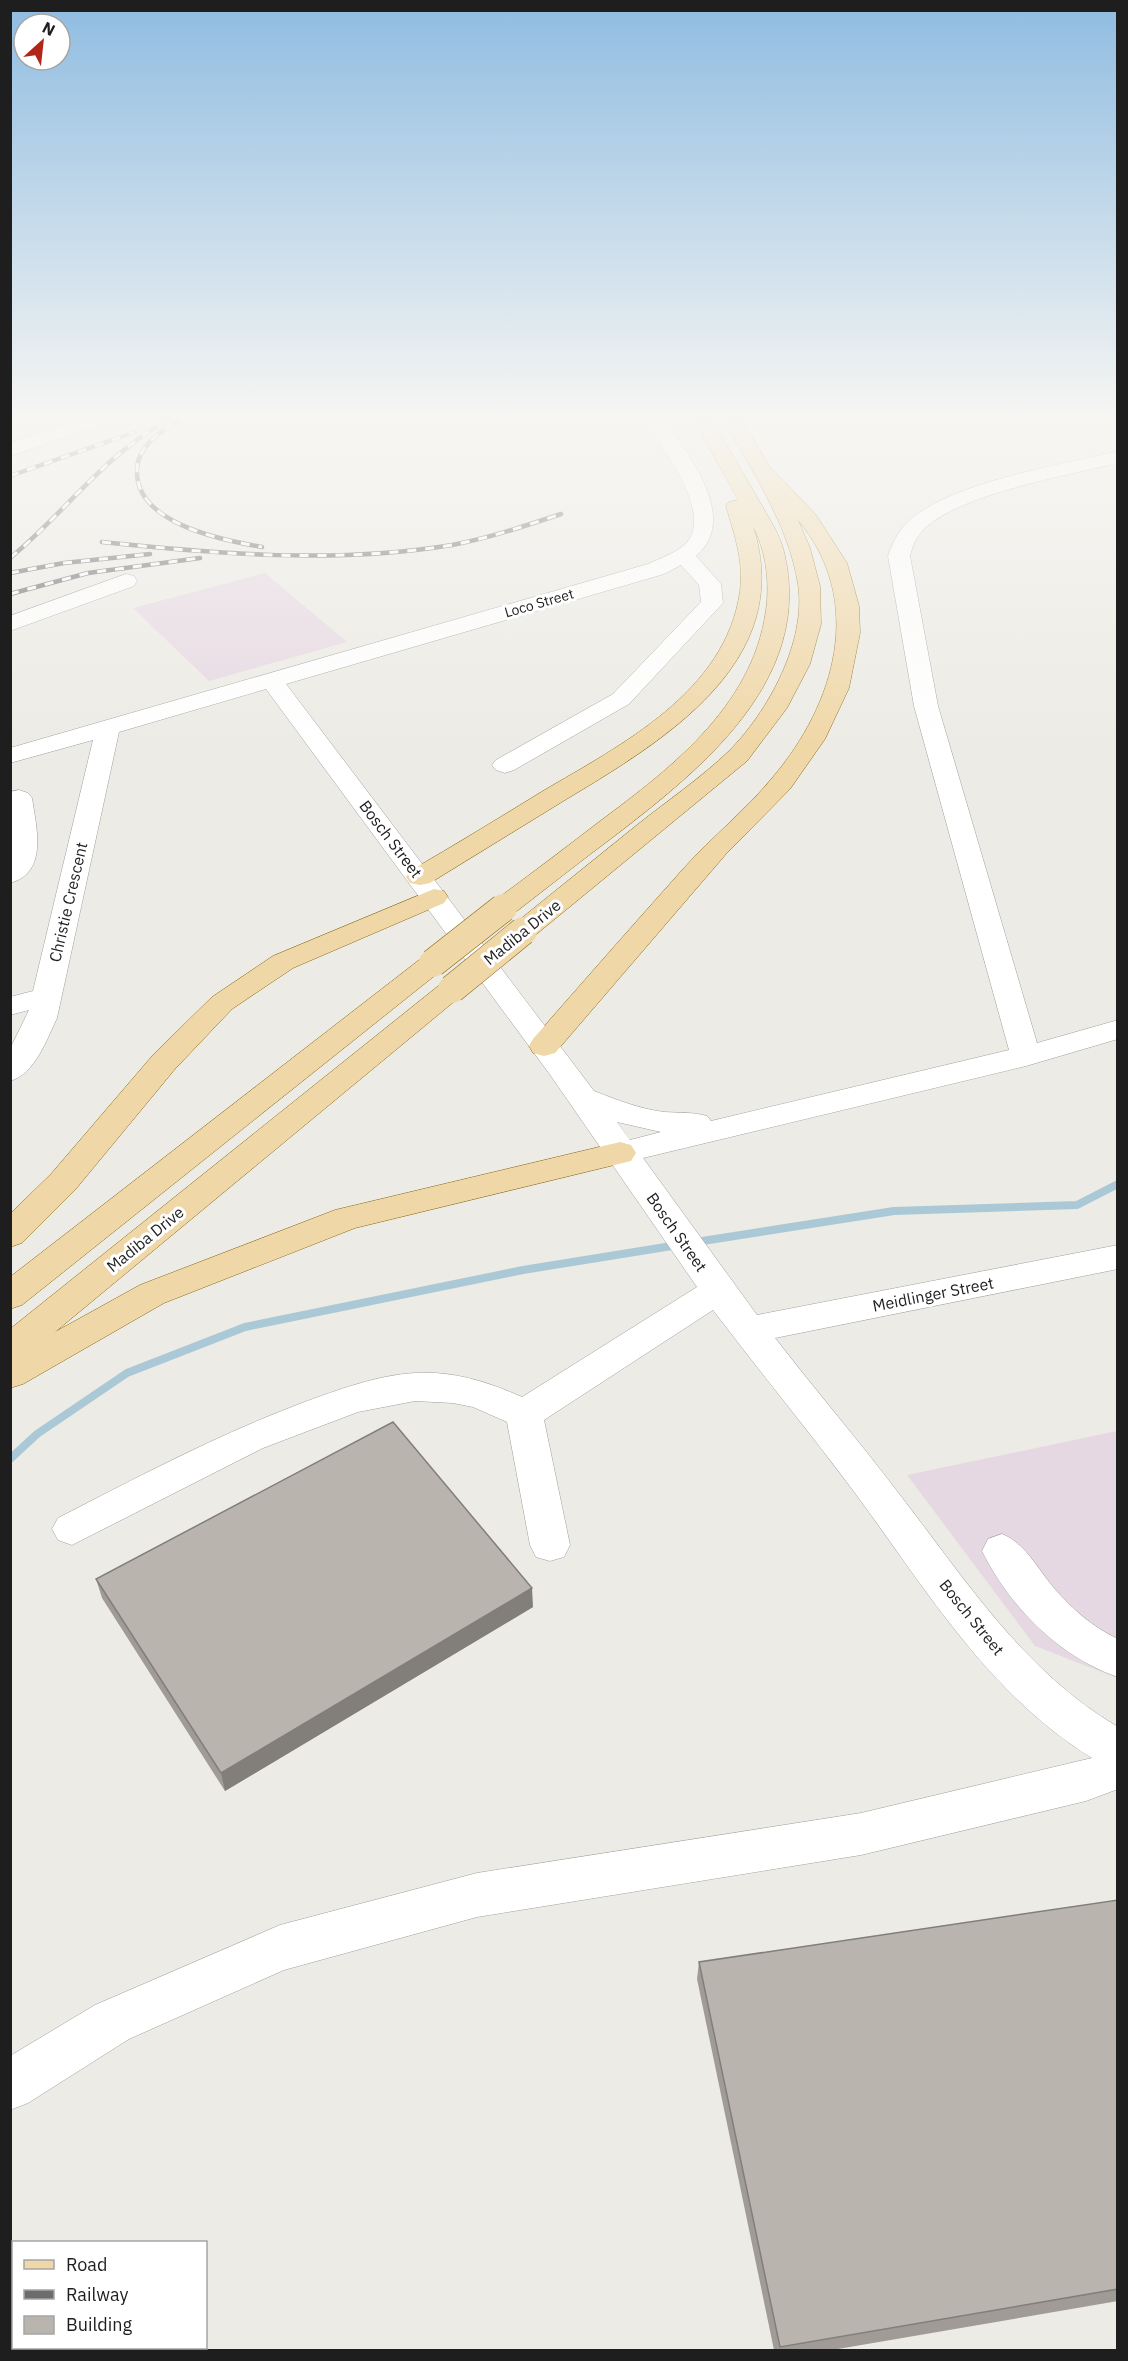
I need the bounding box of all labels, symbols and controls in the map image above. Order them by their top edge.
north arrow [12,12,72,72]
text: N [39,17,59,40]
street label: Loco Street [502,585,576,621]
street label: Bosch Street [355,796,427,882]
street label: Christie Crescent [44,840,92,964]
street label: Madiba Drive [479,895,565,969]
street label: Bosch Street [642,1189,712,1275]
street label: Madiba Drive [102,1202,188,1276]
street label: Meidlinger Street [871,1272,995,1316]
street label: Bosch Street [935,1575,1009,1659]
legend [12,2241,207,2349]
text: Road [66,2253,107,2276]
text: Railway [66,2283,128,2306]
text: Building [66,2313,133,2336]

